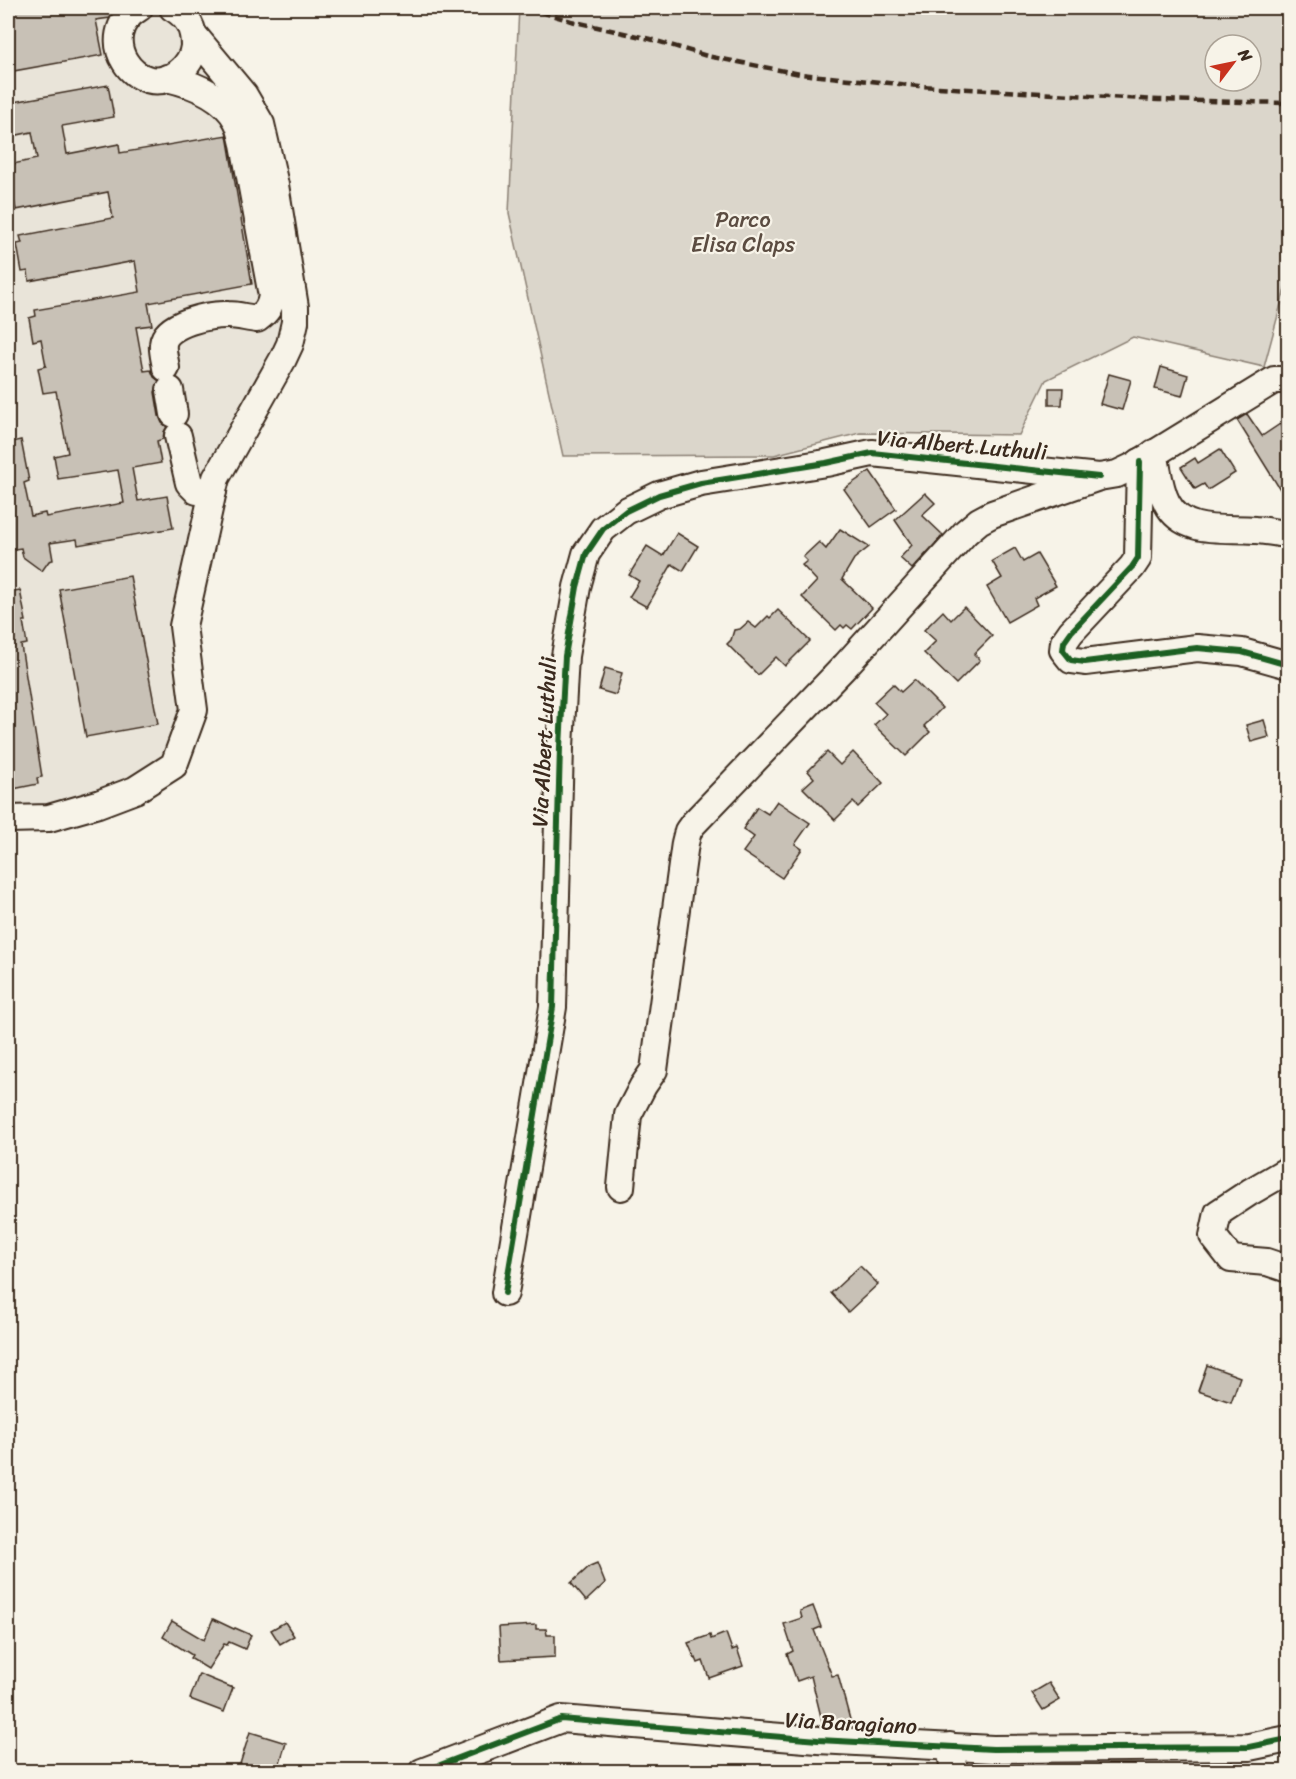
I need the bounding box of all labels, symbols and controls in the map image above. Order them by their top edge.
north arrow [1203,33,1263,93]
text: N [1230,42,1261,68]
park label: Parco Elisa Claps [691,200,796,264]
street label: Via Albert Luthuli [875,418,1050,472]
street label: Via Albert Luthuli [520,655,568,828]
street label: Via Baragiano [784,1700,918,1746]

